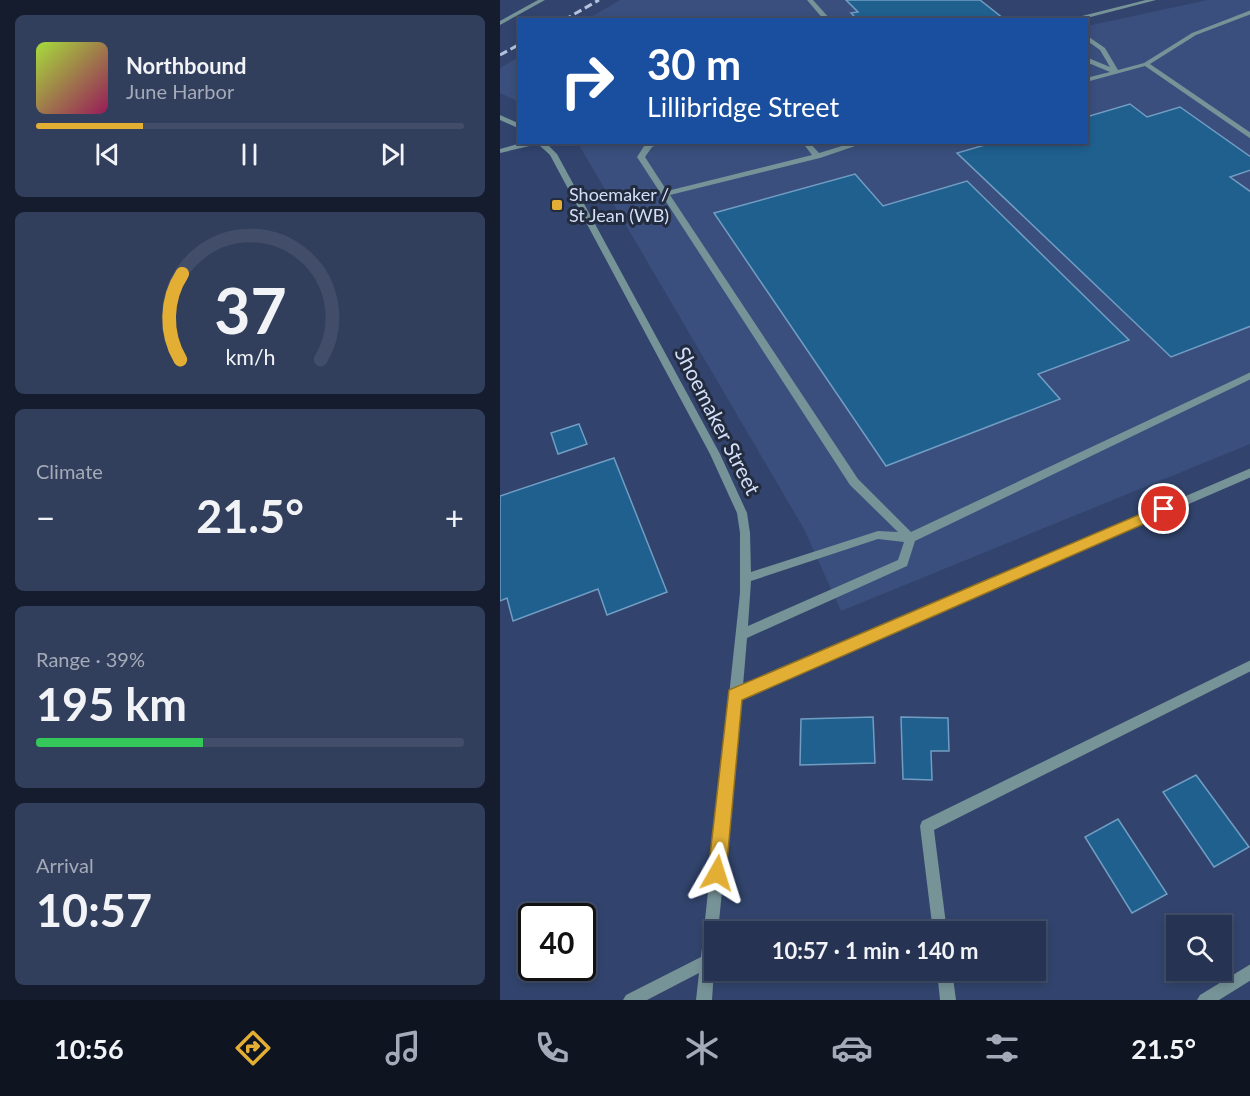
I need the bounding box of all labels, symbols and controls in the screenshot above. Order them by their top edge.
text: 30 m [647,39,741,89]
icon: right [548,42,626,120]
text: Northbound [126,52,246,79]
text: June Harbor [126,79,234,103]
text: Lillibridge Street [647,90,839,123]
icon: previous [91,138,124,171]
icon: pause [233,138,266,171]
icon: next [376,138,409,171]
place label: Shoemaker / St Jean (WB) [569,183,669,226]
marker: Shoemaker / St Jean (WB) [550,198,564,212]
text: 37 [214,272,286,347]
street label: Shoemaker Street [670,342,767,499]
text: km/h [225,344,275,370]
text: Climate [36,459,103,483]
pin [1138,483,1189,534]
text: 21.5° [196,489,304,543]
icon: arrive [1147,492,1180,525]
text: − [36,497,55,537]
text: + [445,497,464,537]
text: Range · 39% [36,647,145,671]
text: 195 km [36,677,187,731]
position arrow [685,841,749,905]
text: Arrival [36,853,94,877]
text: 10:57 [36,883,152,937]
speed limit sign: 40 [518,903,596,981]
map controls [1166,915,1232,981]
button: search [1166,915,1232,981]
text: 10:57 · 1 min · 140 m [772,937,978,964]
icon: directions [232,1027,274,1069]
icon: music [382,1027,424,1069]
icon: phone [531,1027,573,1069]
icon: climate [681,1027,723,1069]
icon: car [831,1027,873,1069]
icon: filters [981,1027,1023,1069]
text: 10:56 [54,1032,124,1065]
text: 21.5° [1131,1032,1196,1065]

